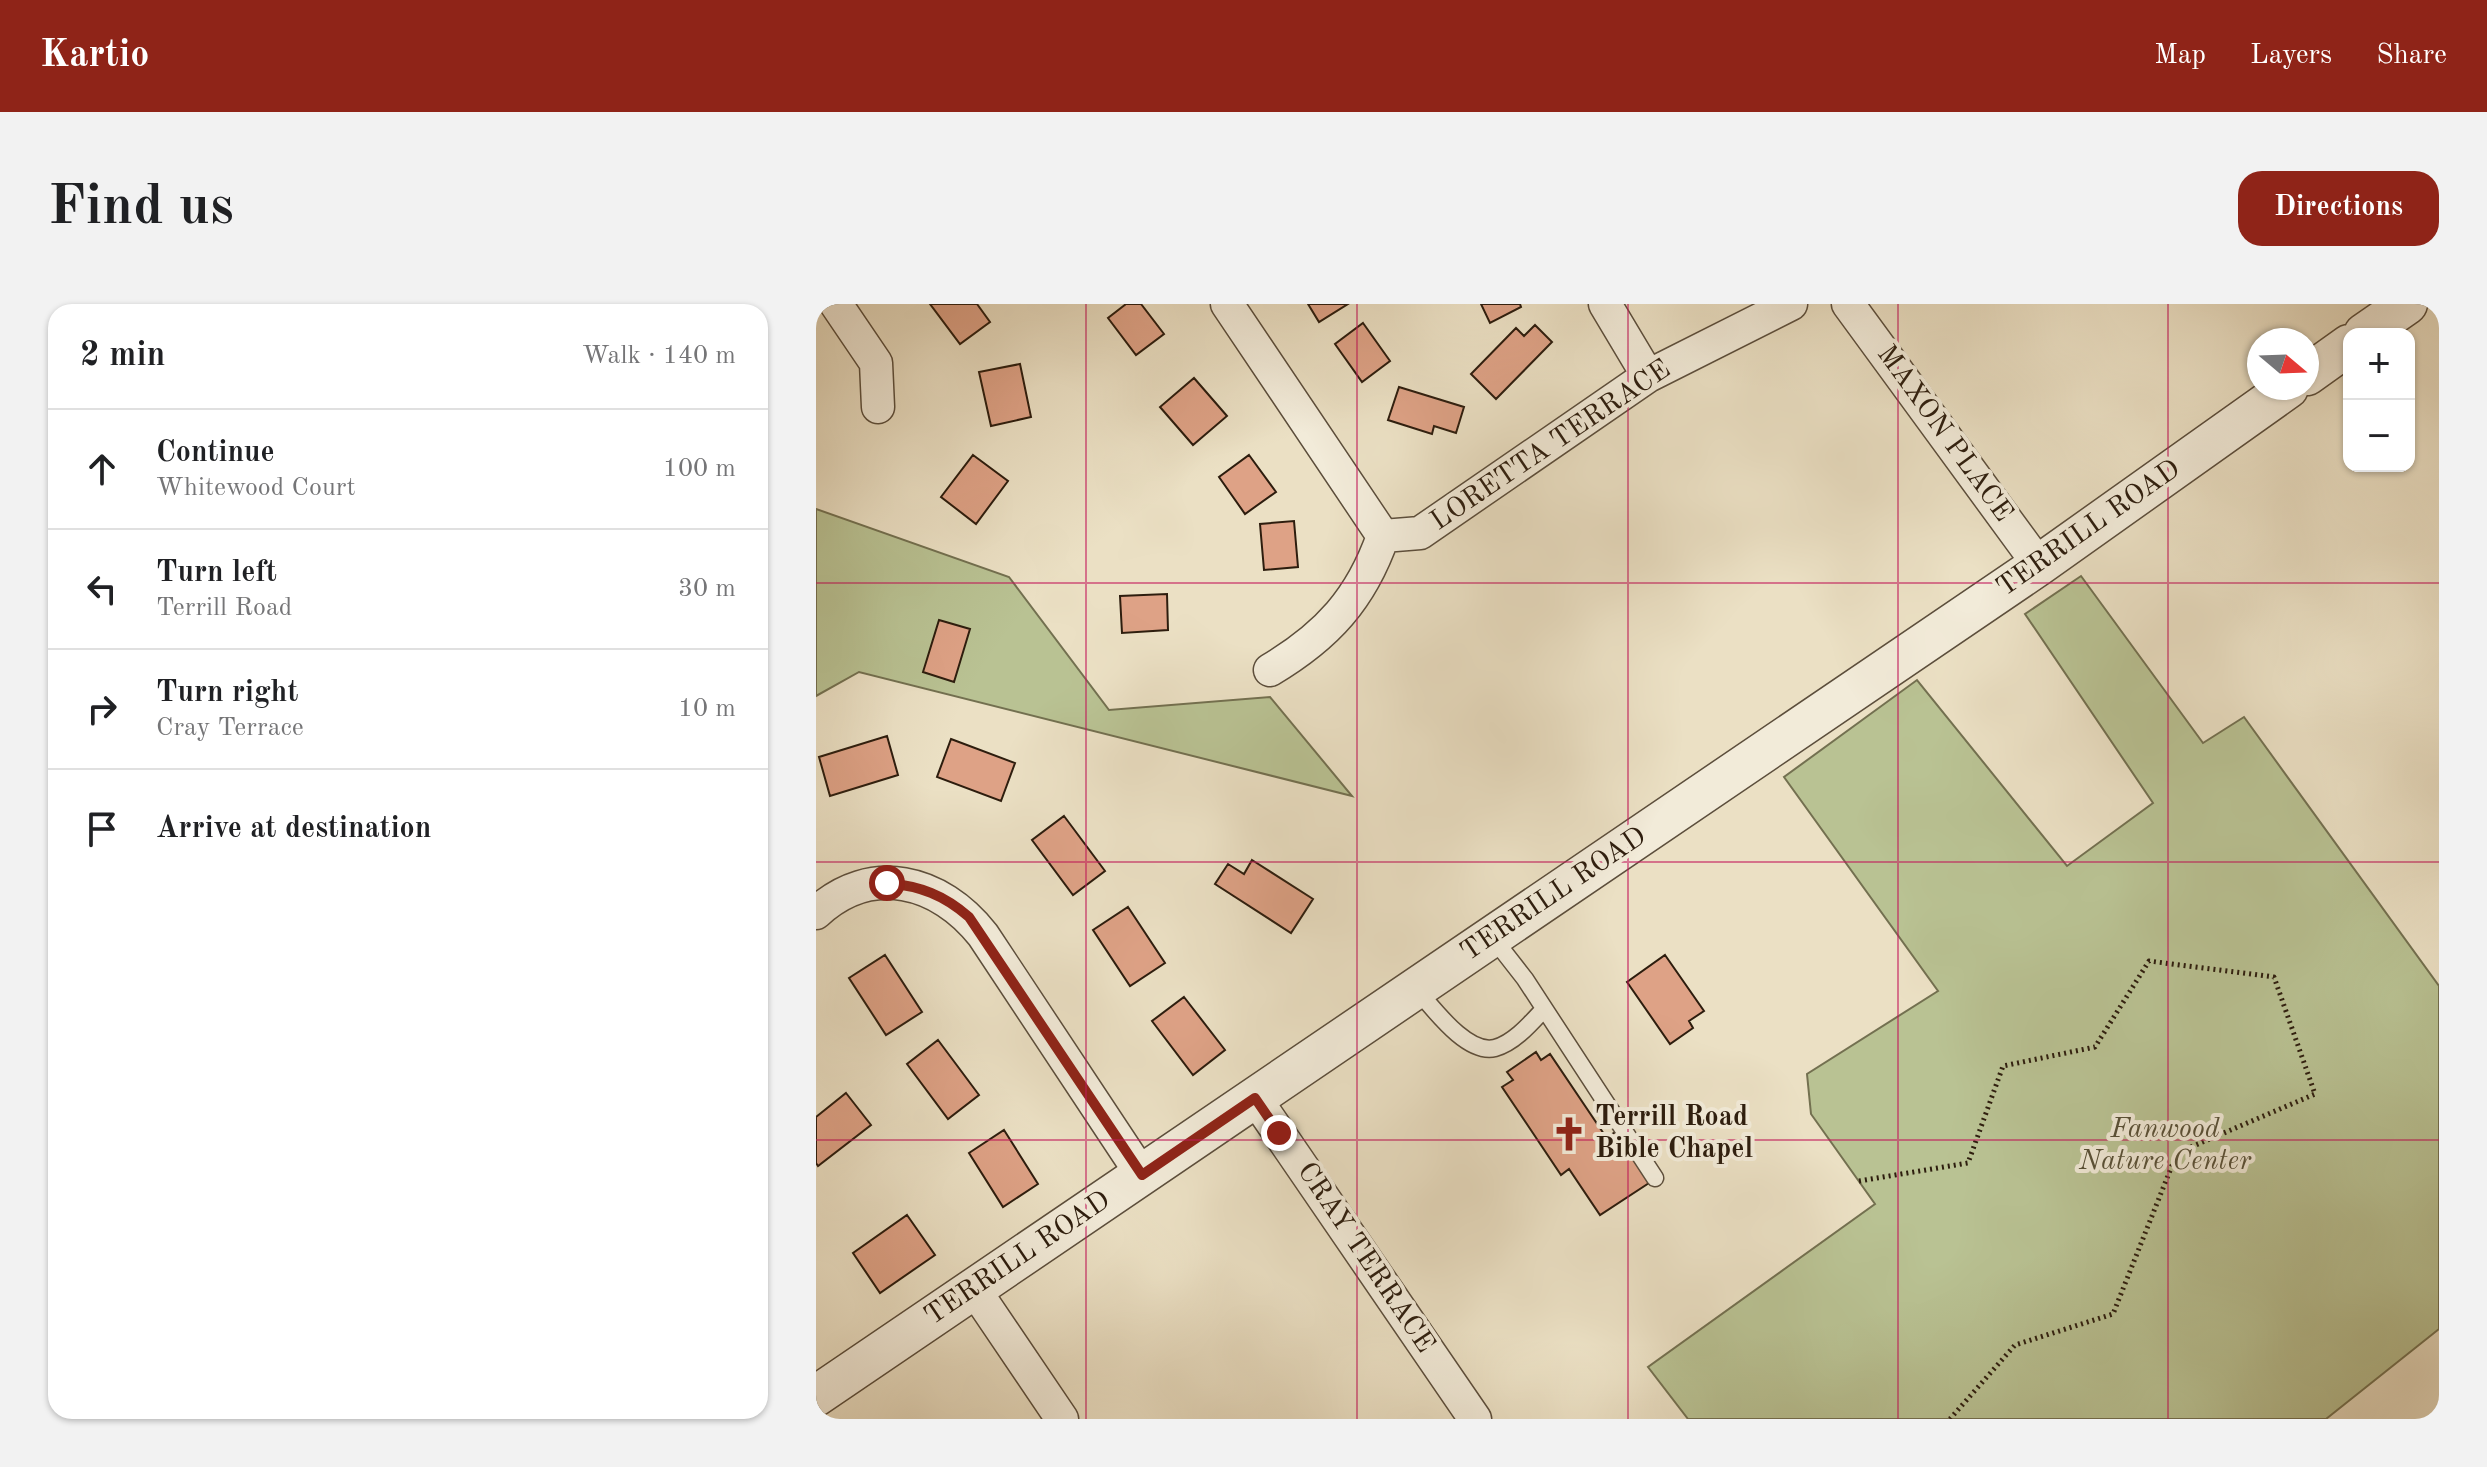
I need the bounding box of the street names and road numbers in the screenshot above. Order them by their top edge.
street label: MAXON PLACE [1871,341,2017,527]
street label: LORETTA TERRACE [1426,355,1676,537]
street label: TERRILL ROAD [1992,455,2186,603]
street label: TERRILL ROAD [1456,823,1652,967]
street label: CRAY TERRACE [1291,1158,1439,1358]
street label: TERRILL ROAD [920,1187,1116,1331]

